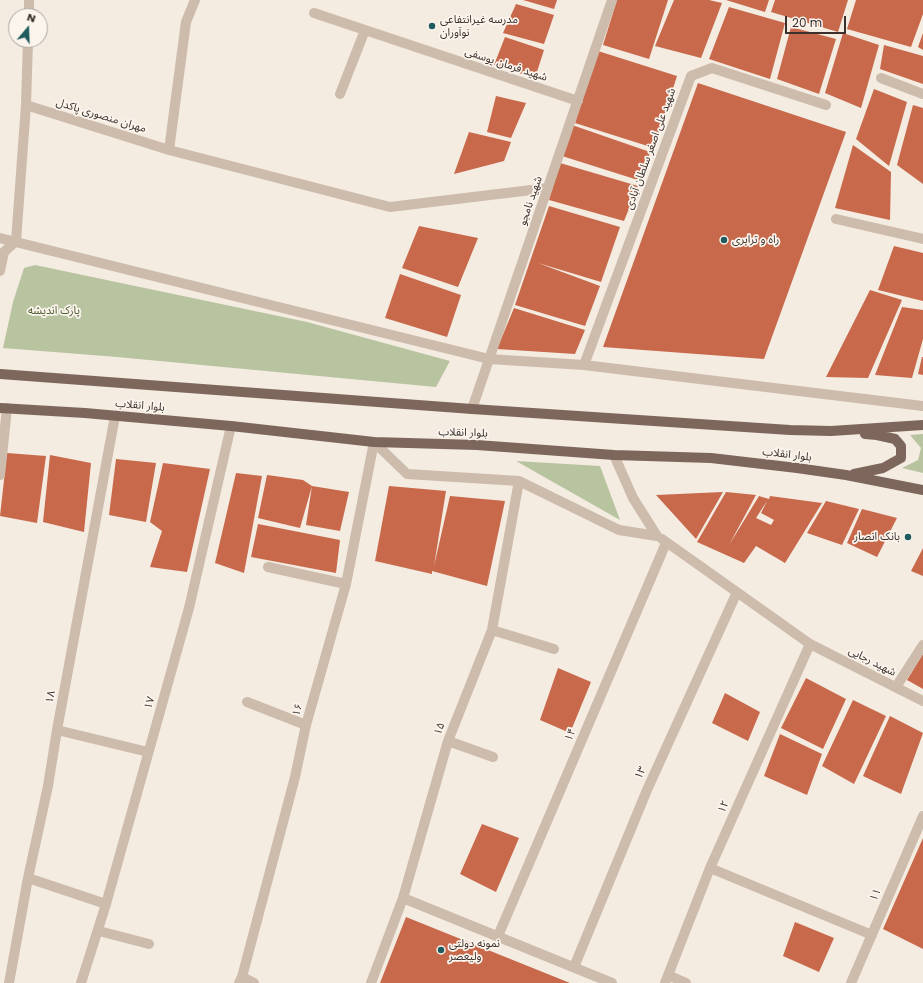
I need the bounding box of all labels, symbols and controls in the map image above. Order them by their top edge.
north arrow [8,8,48,48]
scale bar [787,8,848,34]
text: N [25,9,38,27]
place label: مدرسه غیرانتفاعی نوآوران [440,13,518,39]
text: 20 m [792,14,822,31]
marker: مدرسه غیرانتفاعی نوآوران [427,21,437,31]
street label: شهید فرمان یوسفی [463,45,549,85]
street label: شهید علی اصغر سلطان آبادی [623,86,679,212]
street label: مهران منصوری پاکدل [54,96,148,136]
street label: شهید نامجو [516,175,546,227]
place label: راه و ترابری [732,233,779,247]
marker: راه و ترابری [719,235,729,245]
park label: پارک اندیشه [28,304,80,318]
street label: بلوار انقلاب [115,397,165,415]
street label: بلوار انقلاب [438,426,488,440]
street label: بلوار انقلاب [762,445,812,465]
place label: بانک انصار [854,530,900,544]
marker: بانک انصار [903,532,913,542]
street label: شهید رجایی [846,644,898,680]
street label: ۱۸ [43,690,59,704]
street label: ۱۷ [142,695,158,711]
street label: ۱۶ [290,702,306,718]
street label: ۱۵ [432,721,448,737]
street label: ۱۴ [562,727,580,743]
street label: ۱۳ [632,765,650,781]
street label: ۱۲ [715,799,733,815]
street label: ۱۱ [867,887,885,903]
place label: نمونه دولتی ولیعصر [449,937,500,963]
marker: نمونه دولتی ولیعصر [436,945,446,955]

